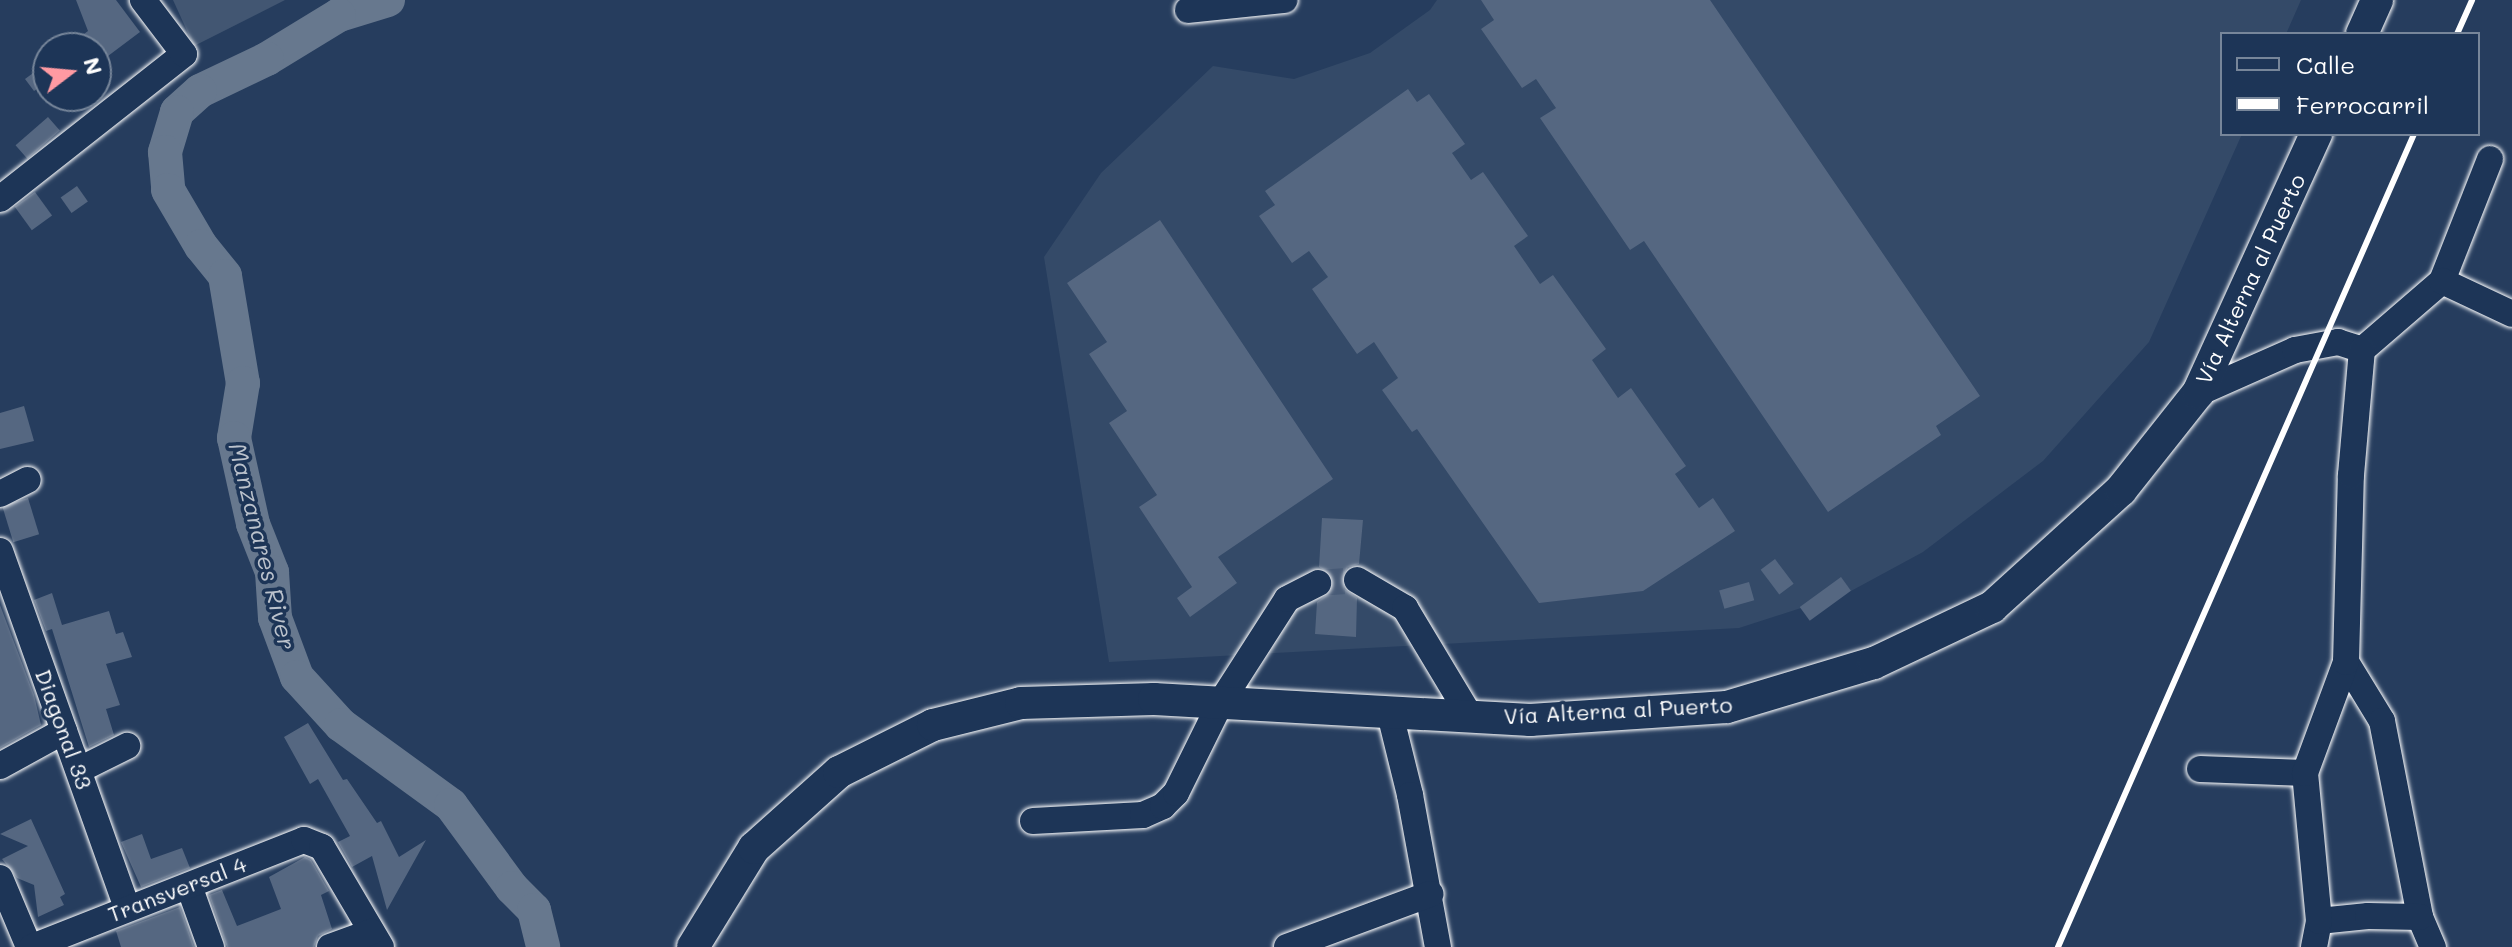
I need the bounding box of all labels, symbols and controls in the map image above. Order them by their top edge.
north arrow [32,32,112,112]
legend [2220,32,2480,136]
text: Calle [2296,49,2355,80]
text: N [77,54,110,78]
text: Ferrocarril [2296,89,2429,120]
street label: Vía Alterna al Puerto [2190,170,2310,388]
water label: Manzanares River [223,439,303,653]
street label: Diagonal 33 [30,665,98,793]
street label: Vía Alterna al Puerto [1503,691,1733,729]
street label: Transversal 4 [104,851,250,927]

